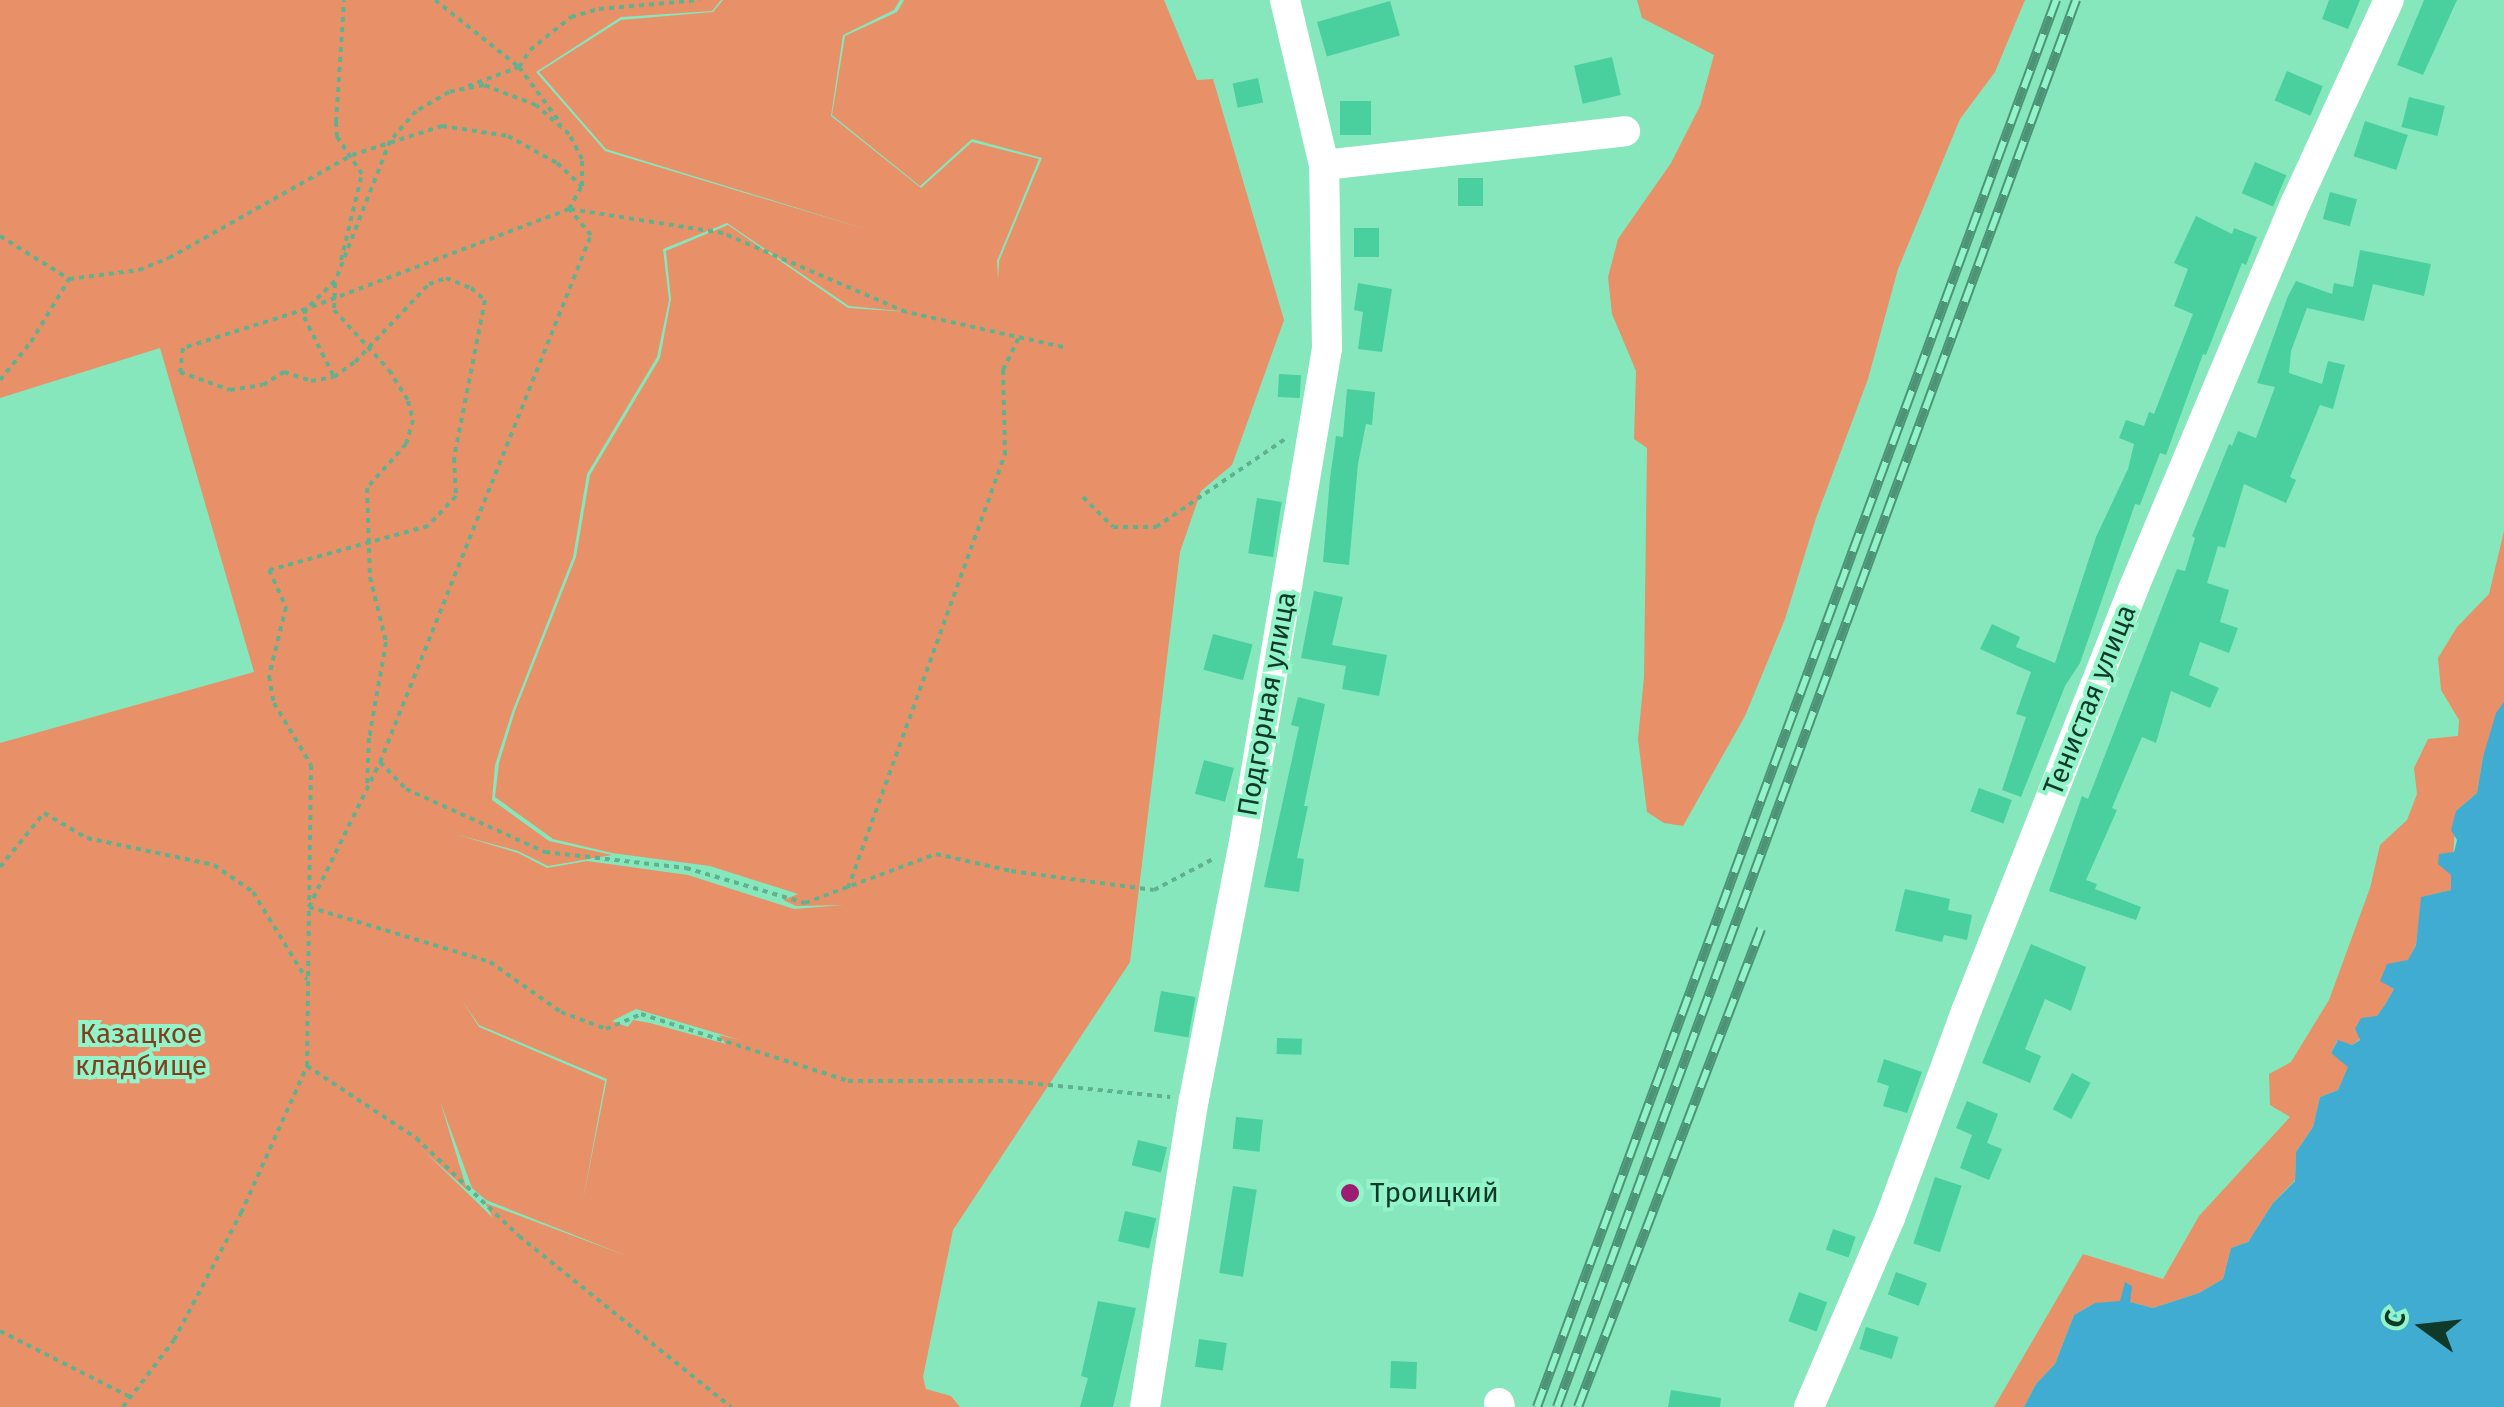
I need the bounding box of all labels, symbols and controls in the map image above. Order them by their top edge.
street label: Подгорная улица [1231,589,1303,819]
street label: Тенистая улица [2036,600,2144,800]
park label: Казацкое кладбище [75,1017,207,1083]
place label: Троицкий [1370,1176,1499,1210]
marker: Троицкий [1339,1182,1361,1204]
north arrow [2374,1277,2474,1377]
text: С [2377,1307,2413,1331]

